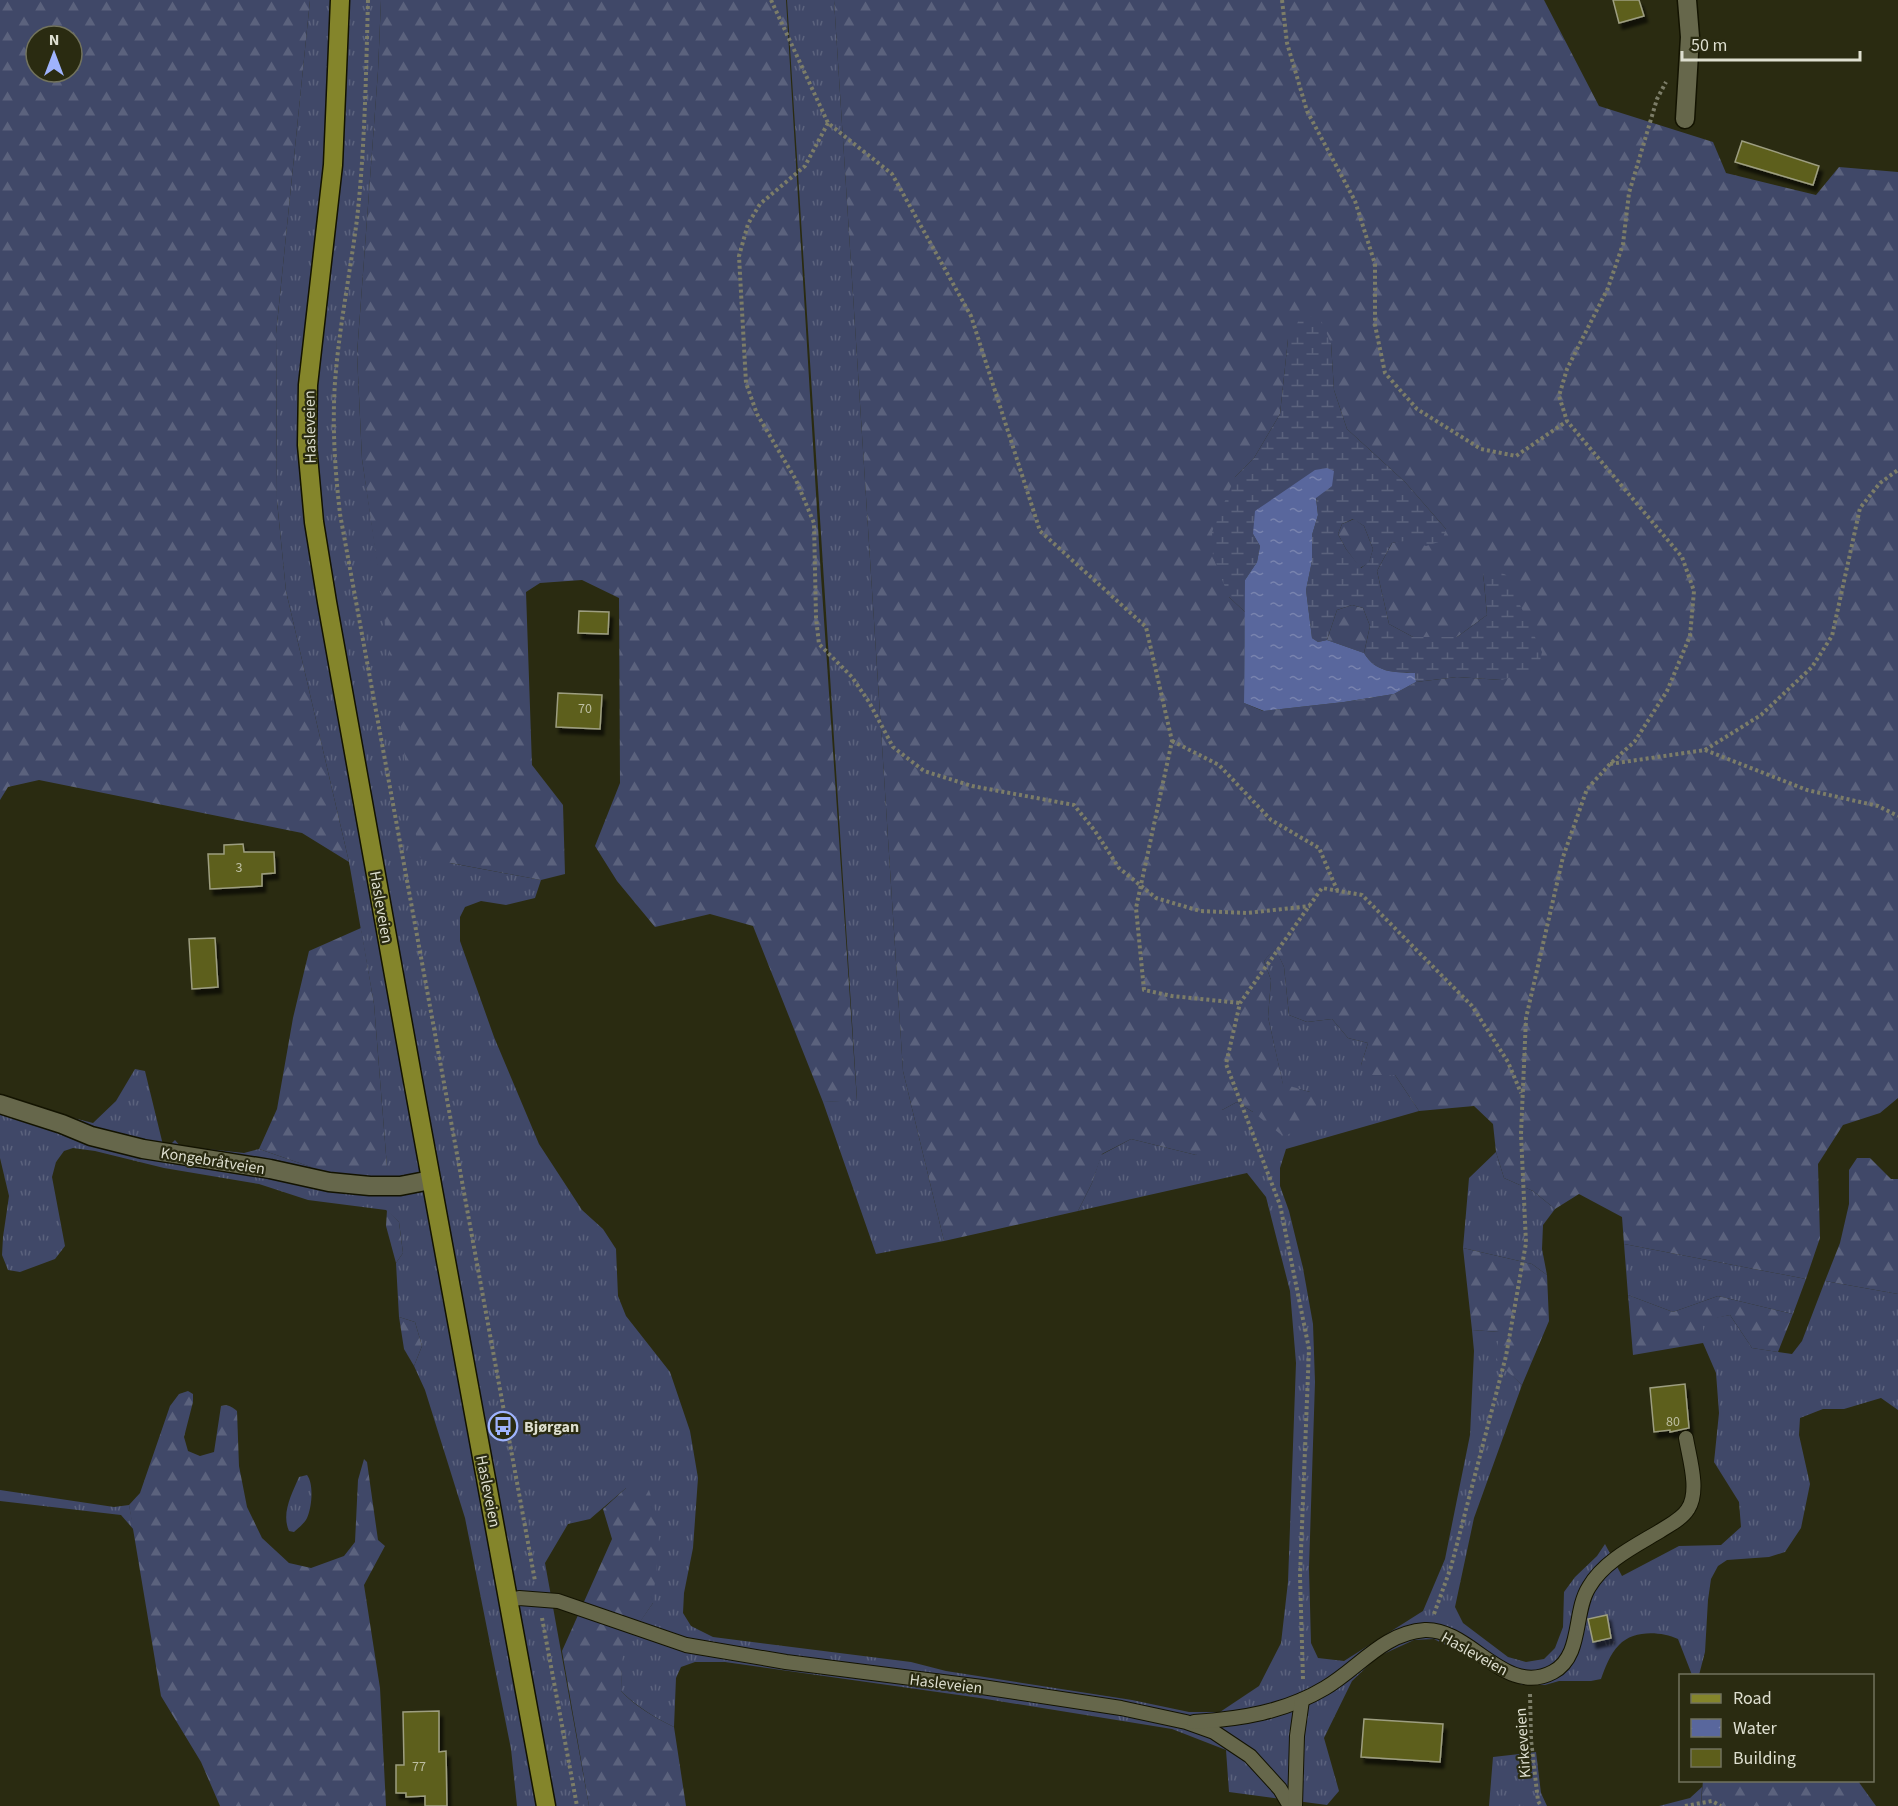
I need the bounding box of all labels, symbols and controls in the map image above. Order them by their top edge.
north arrow [24,24,84,84]
scale bar [1682,24,1860,62]
text: N [49,29,59,51]
text: 50 m [1691,33,1727,58]
street label: Hasleveien [298,390,322,464]
house number: 70 [578,699,592,719]
house number: 3 [236,858,243,878]
street label: Hasleveien [364,869,398,945]
street label: Kongebråtveien [159,1142,267,1180]
bus stop icon: Bjørgan [487,1410,519,1442]
house number: 80 [1666,1412,1680,1432]
place label: Bjørgan [524,1416,579,1438]
street label: Hasleveien [470,1453,506,1529]
street label: Hasleveien [1437,1626,1512,1681]
street label: Hasleveien [908,1669,984,1699]
legend [1679,1674,1874,1782]
text: Road [1733,1686,1772,1711]
street label: Kirkeveien [1510,1707,1536,1779]
text: Water [1733,1716,1777,1741]
text: Building [1733,1746,1796,1771]
house number: 77 [412,1757,426,1777]

